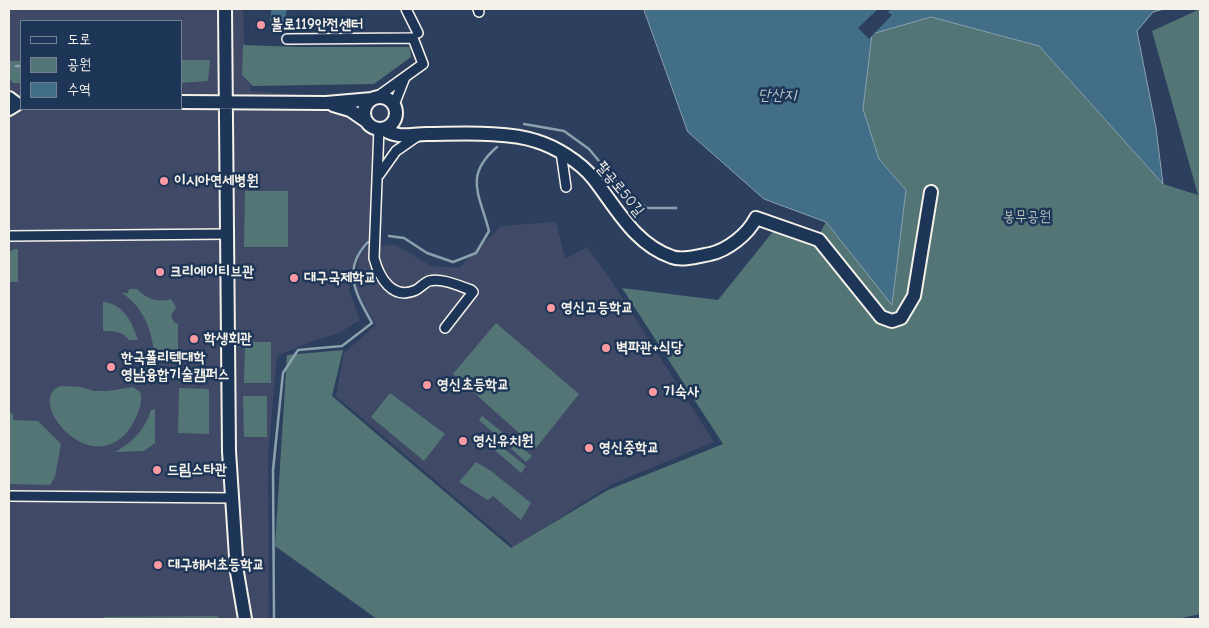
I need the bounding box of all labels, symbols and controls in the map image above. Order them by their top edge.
place label: 불로119안전센터 [271,16,363,34]
marker: 불로119안전센터 [255,19,267,31]
legend [20,20,182,110]
text: 도로 [67,30,91,48]
text: 공원 [67,55,91,73]
text: 수역 [67,80,91,98]
water label: 단산지 [758,85,796,105]
street label: 팔공로50길 [592,158,648,220]
place label: 이시아연세병원 [174,172,258,190]
marker: 이시아연세병원 [158,175,170,187]
park label: 봉무공원 [1003,208,1051,226]
place label: 크리에이티브관 [170,263,254,281]
marker: 크리에이티브관 [154,266,166,278]
place label: 대구국제학교 [304,269,376,287]
marker: 대구국제학교 [288,272,300,284]
place label: 영신고등학교 [561,299,633,317]
marker: 영신고등학교 [545,302,557,314]
place label: 학생회관 [204,330,252,348]
marker: 학생회관 [188,333,200,345]
place label: 벽파관+식당 [616,339,683,357]
marker: 벽파관+식당 [600,342,612,354]
place label: 한국폴리텍대학 영남융합기술캠퍼스 [121,349,230,384]
marker: 한국폴리텍대학 영남융합기술캠퍼스 [105,361,117,373]
place label: 영신초등학교 [437,376,509,394]
marker: 영신초등학교 [421,379,433,391]
place label: 기숙사 [663,383,699,401]
marker: 기숙사 [647,386,659,398]
place label: 영신유치원 [473,432,533,450]
marker: 영신유치원 [457,435,469,447]
place label: 영신중학교 [599,439,659,457]
marker: 영신중학교 [583,442,595,454]
place label: 드림스타관 [167,461,227,479]
marker: 드림스타관 [151,464,163,476]
place label: 대구해서초등학교 [168,556,265,574]
marker: 대구해서초등학교 [152,559,164,571]

